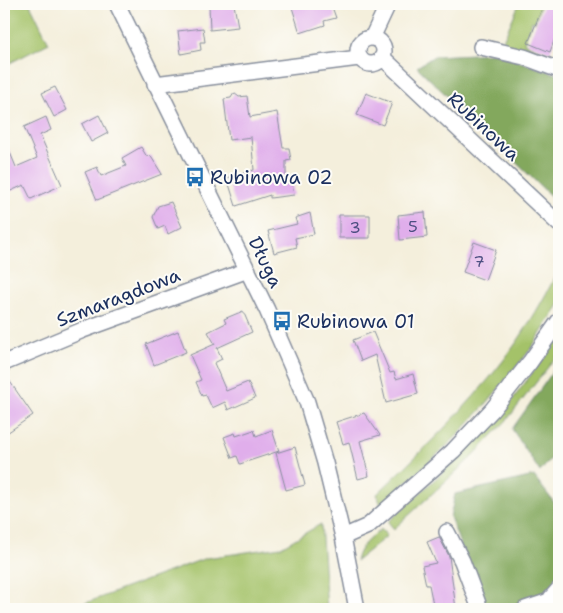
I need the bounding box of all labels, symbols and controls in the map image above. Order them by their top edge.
street label: Rubinowa [442,86,525,167]
place label: Rubinowa 02 [210,165,332,190]
bus stop icon: Rubinowa 02 [184,166,206,188]
house number: 5 [408,216,418,237]
house number: 3 [349,217,361,238]
street label: Długa [242,233,289,292]
house number: 7 [473,251,485,272]
street label: Szmaragdowa [53,262,184,333]
place label: Rubinowa 01 [297,309,415,334]
bus stop icon: Rubinowa 01 [271,310,293,332]

